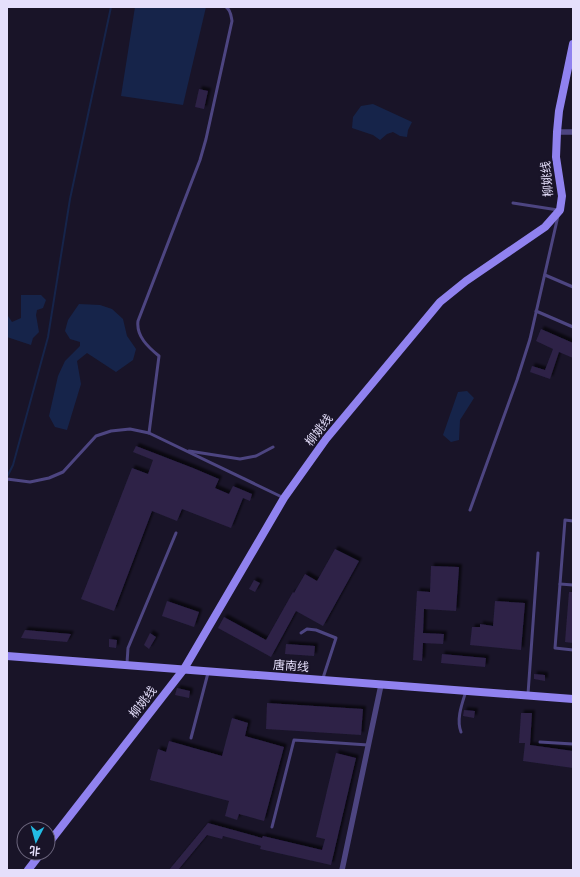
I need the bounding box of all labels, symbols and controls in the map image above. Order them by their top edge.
street label: 柳姚线 [538,160,556,198]
street label: 柳姚线 [302,412,336,448]
street label: 唐南线 [273,658,309,674]
street label: 柳姚线 [126,684,160,720]
north arrow [16,821,56,861]
text: 北 [29,843,41,857]

